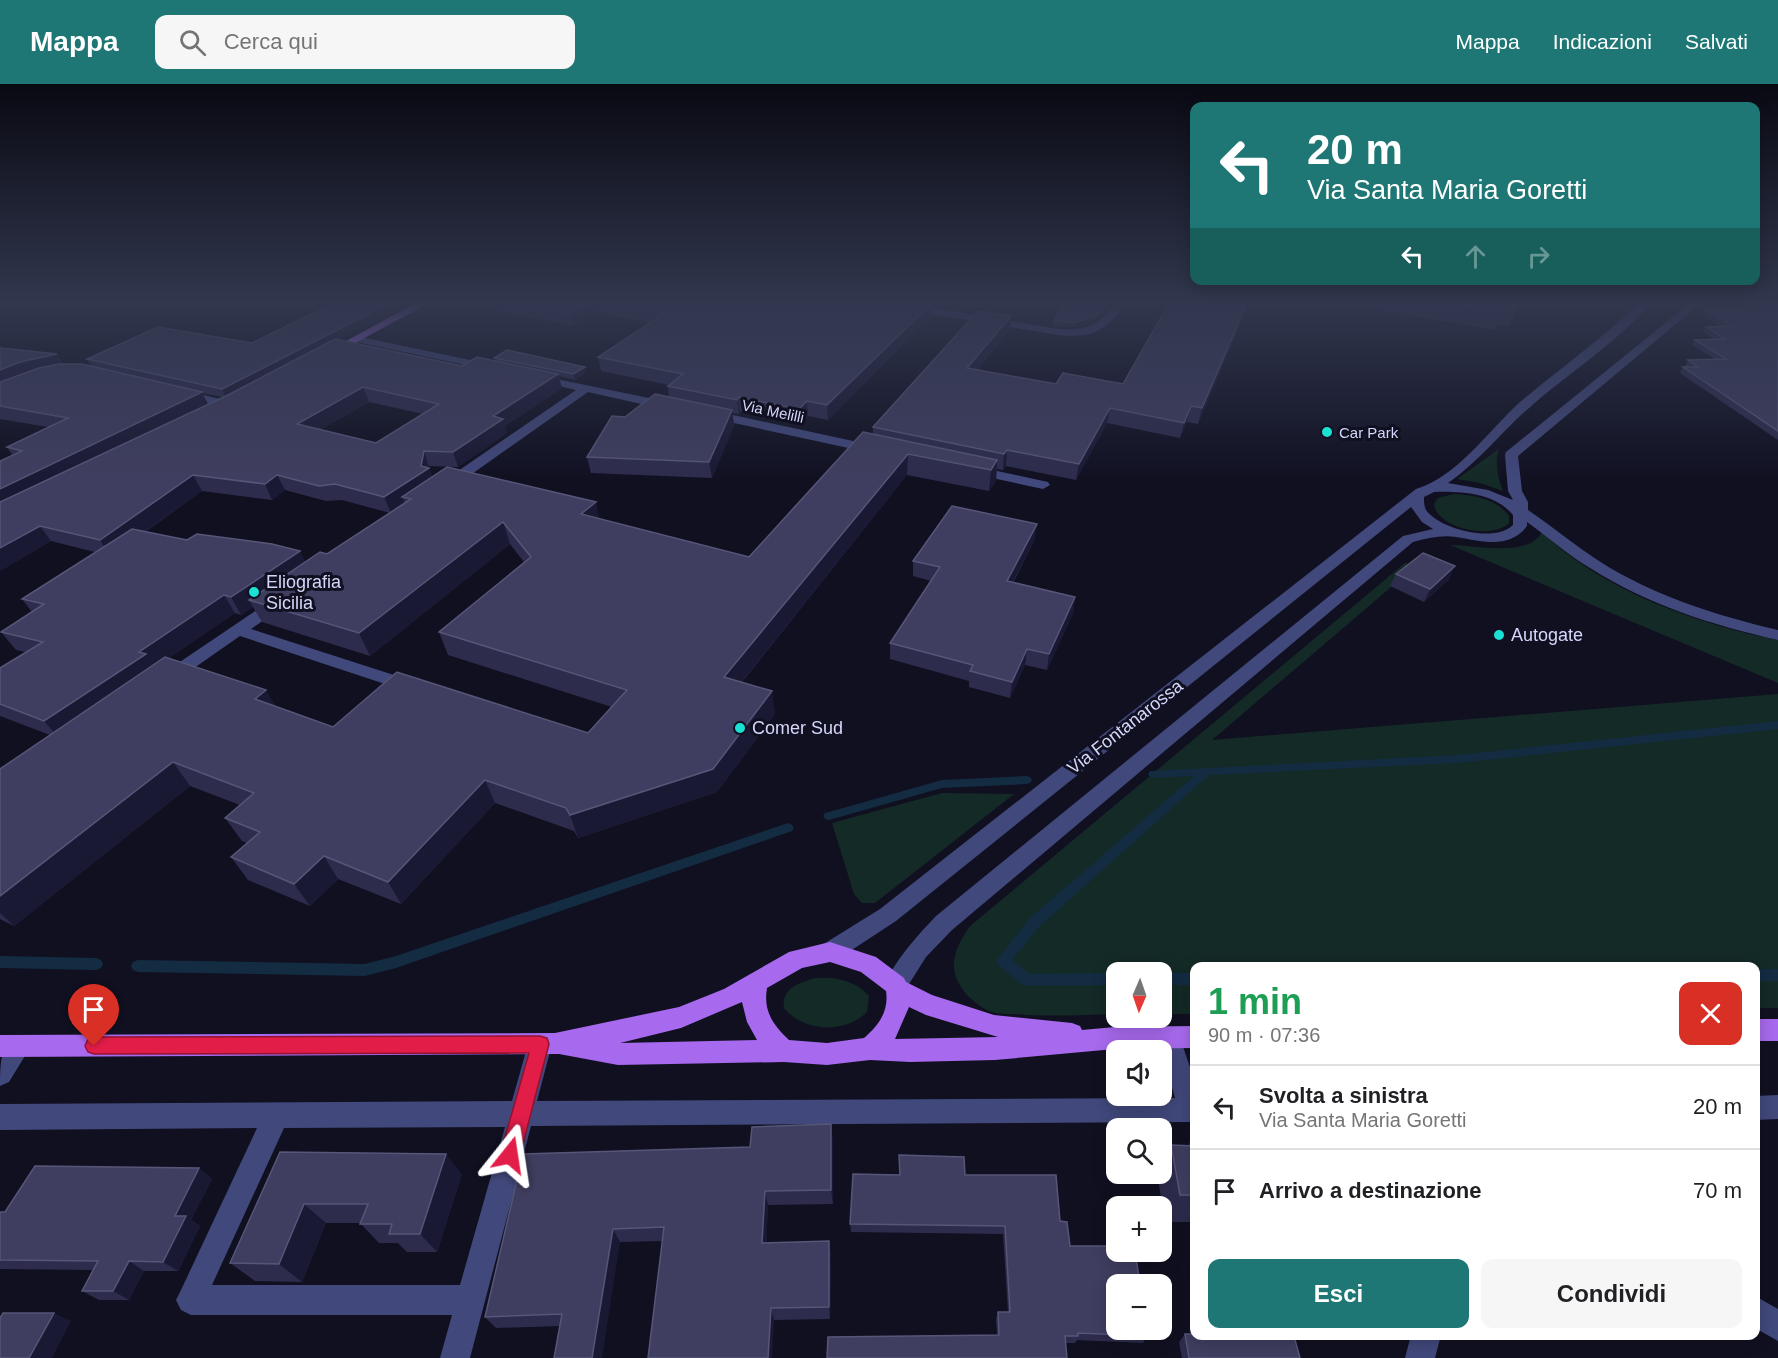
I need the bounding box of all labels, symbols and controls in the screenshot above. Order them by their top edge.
search box [155,15,575,69]
text: Mappa [30,26,119,57]
icon: search [176,26,209,59]
text: Cerca qui [224,29,318,54]
text: Mappa [1456,30,1520,53]
text: Indicazioni [1553,30,1652,53]
text: Salvati [1685,30,1748,53]
icon: left [1208,126,1286,204]
text: 20 m [1307,126,1403,173]
text: Via Santa Maria Goretti [1307,175,1587,205]
icon: left [1396,240,1429,273]
icon: ahead [1459,240,1492,273]
icon: right [1522,240,1555,273]
street label: Via Melilli [740,396,806,426]
place label: Car Park [1339,424,1399,441]
marker: Car Park [1320,425,1334,439]
place label: Eliografia Sicilia [266,572,342,613]
marker: Eliografia Sicilia [247,585,261,599]
place label: Autogate [1511,625,1583,645]
marker: Autogate [1492,628,1506,642]
street label: Via Fontanarossa [1063,675,1187,778]
place label: Comer Sud [752,718,843,738]
marker: Comer Sud [733,721,747,735]
north arrow [1106,962,1172,1028]
map controls [1106,962,1172,1340]
text: 1 min [1208,981,1302,1022]
button: close [1679,982,1742,1045]
pin [68,984,119,1046]
icon: arrive [77,993,110,1026]
text: 90 m · 07:36 [1208,1024,1320,1046]
button: sound [1106,1040,1172,1106]
text: Svolta a sinistra [1259,1083,1428,1108]
icon: left [1208,1091,1241,1124]
text: 20 m [1693,1094,1742,1119]
text: Via Santa Maria Goretti [1259,1109,1467,1131]
button: search [1106,1118,1172,1184]
position arrow [478,1123,542,1187]
icon: arrive [1208,1175,1241,1208]
text: Arrivo a destinazione [1259,1178,1482,1203]
text: 70 m [1693,1178,1742,1203]
button: + [1106,1196,1172,1262]
button: Esci [1208,1259,1469,1328]
button: Condividi [1481,1259,1742,1328]
button: − [1106,1274,1172,1340]

